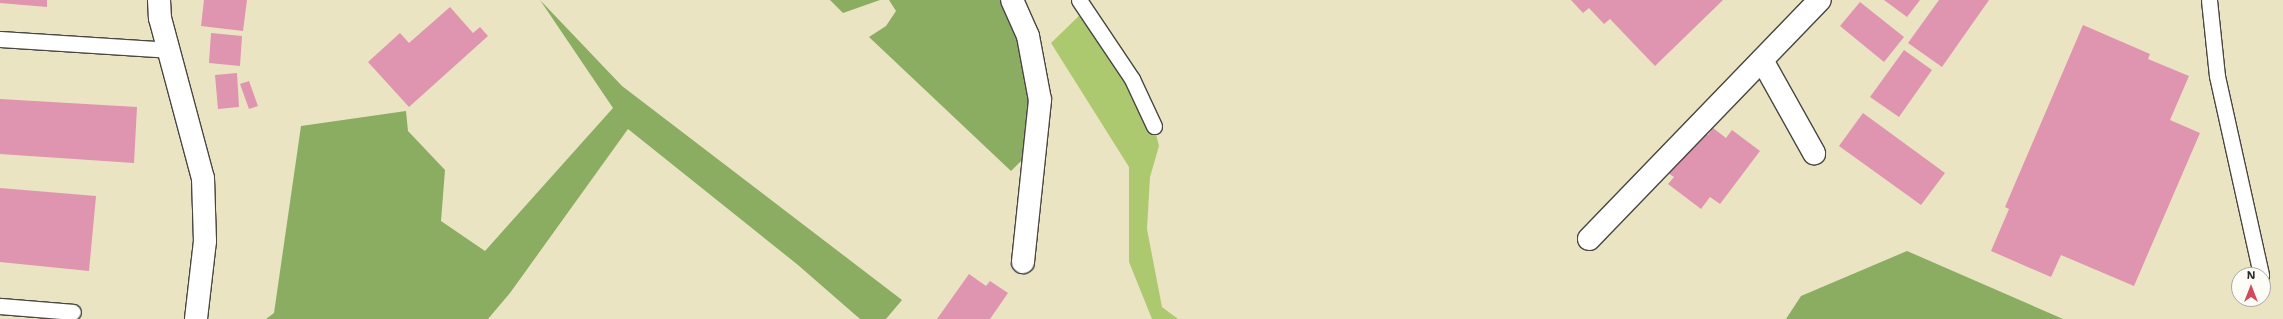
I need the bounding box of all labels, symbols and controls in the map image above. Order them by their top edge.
north arrow [2231,267,2271,307]
text: N [2247,268,2255,283]

